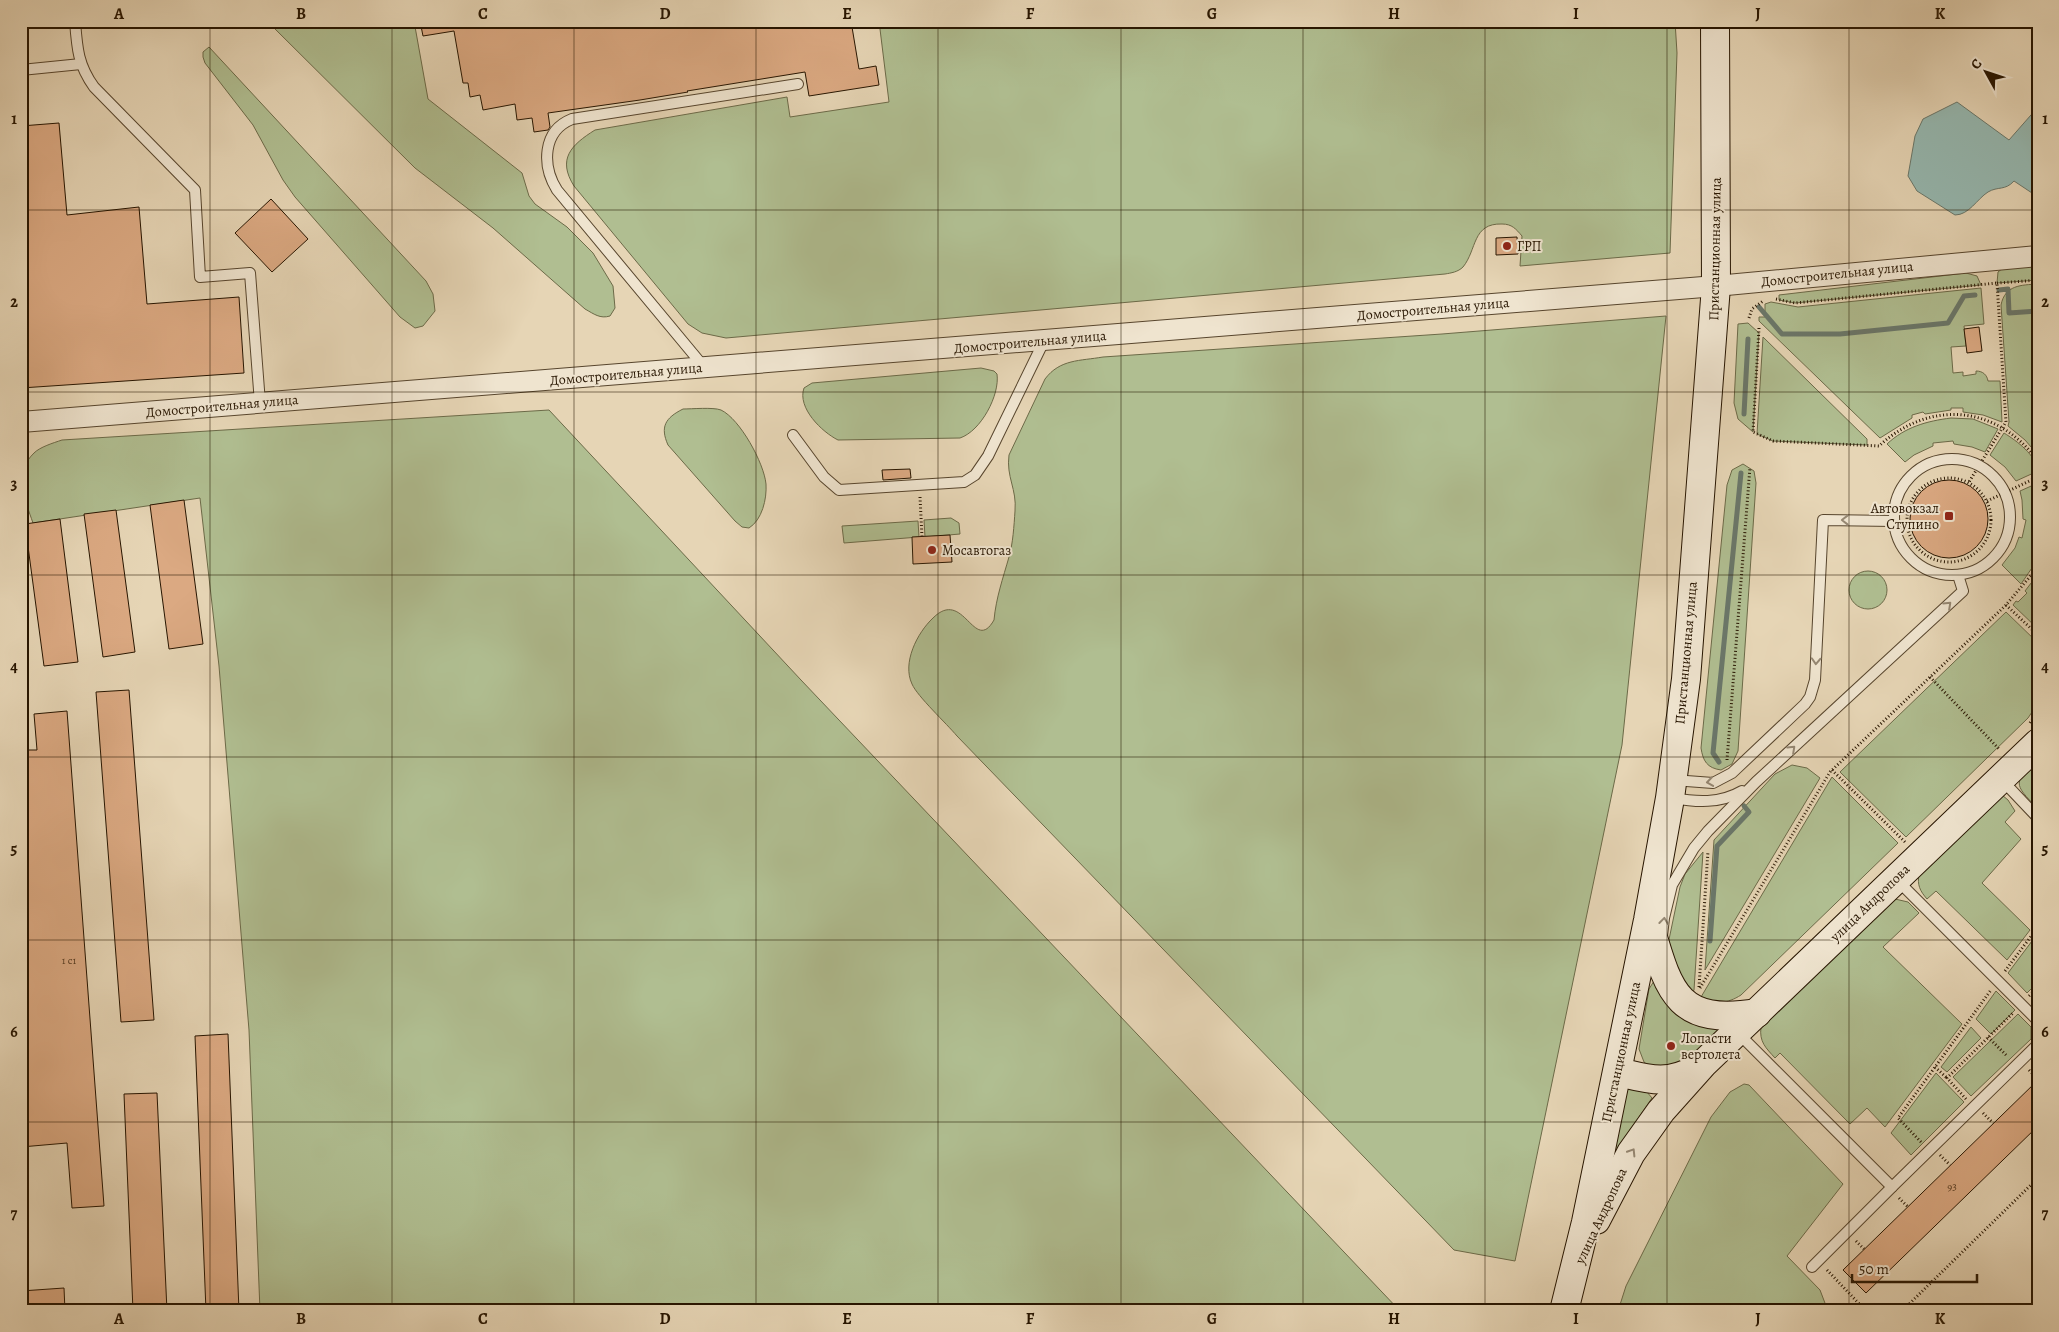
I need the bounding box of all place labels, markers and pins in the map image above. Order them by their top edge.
place label: ГРП [1517,237,1542,256]
marker: ГРП [1501,240,1513,252]
place label: Автовокзал Ступино [1870,499,1939,534]
marker: Автовокзал Ступино [1943,510,1955,522]
place label: Мосавтогаз [942,541,1011,560]
marker: Мосавтогаз [926,544,938,556]
place label: Лопасти вертолета [1681,1029,1741,1064]
marker: Лопасти вертолета [1665,1040,1677,1052]

